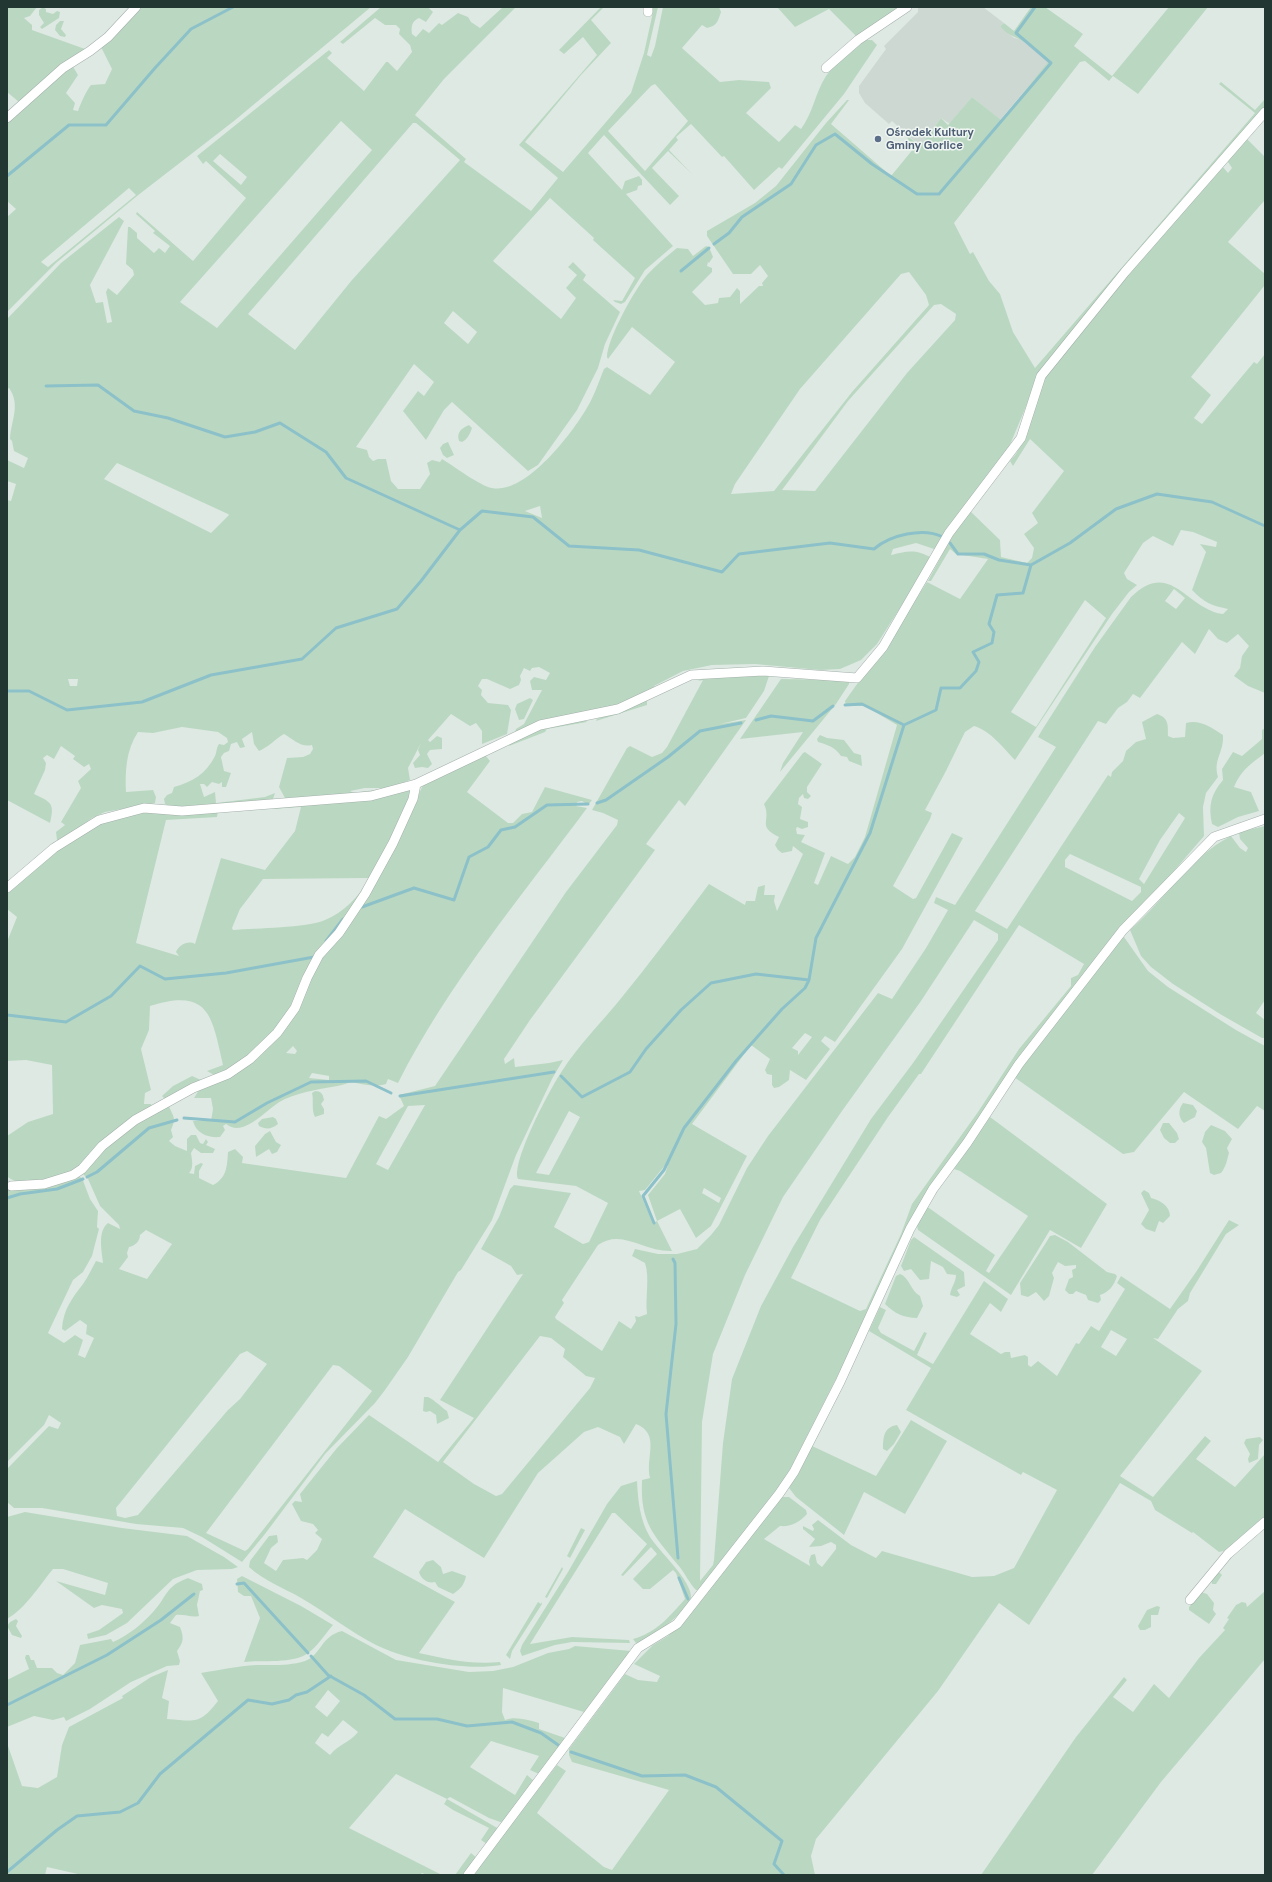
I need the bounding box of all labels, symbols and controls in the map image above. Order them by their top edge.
place label: Ośrodek Kultury Gminy Gorlice [886,126,974,152]
marker: Ośrodek Kultury Gminy Gorlice [873,134,883,144]

